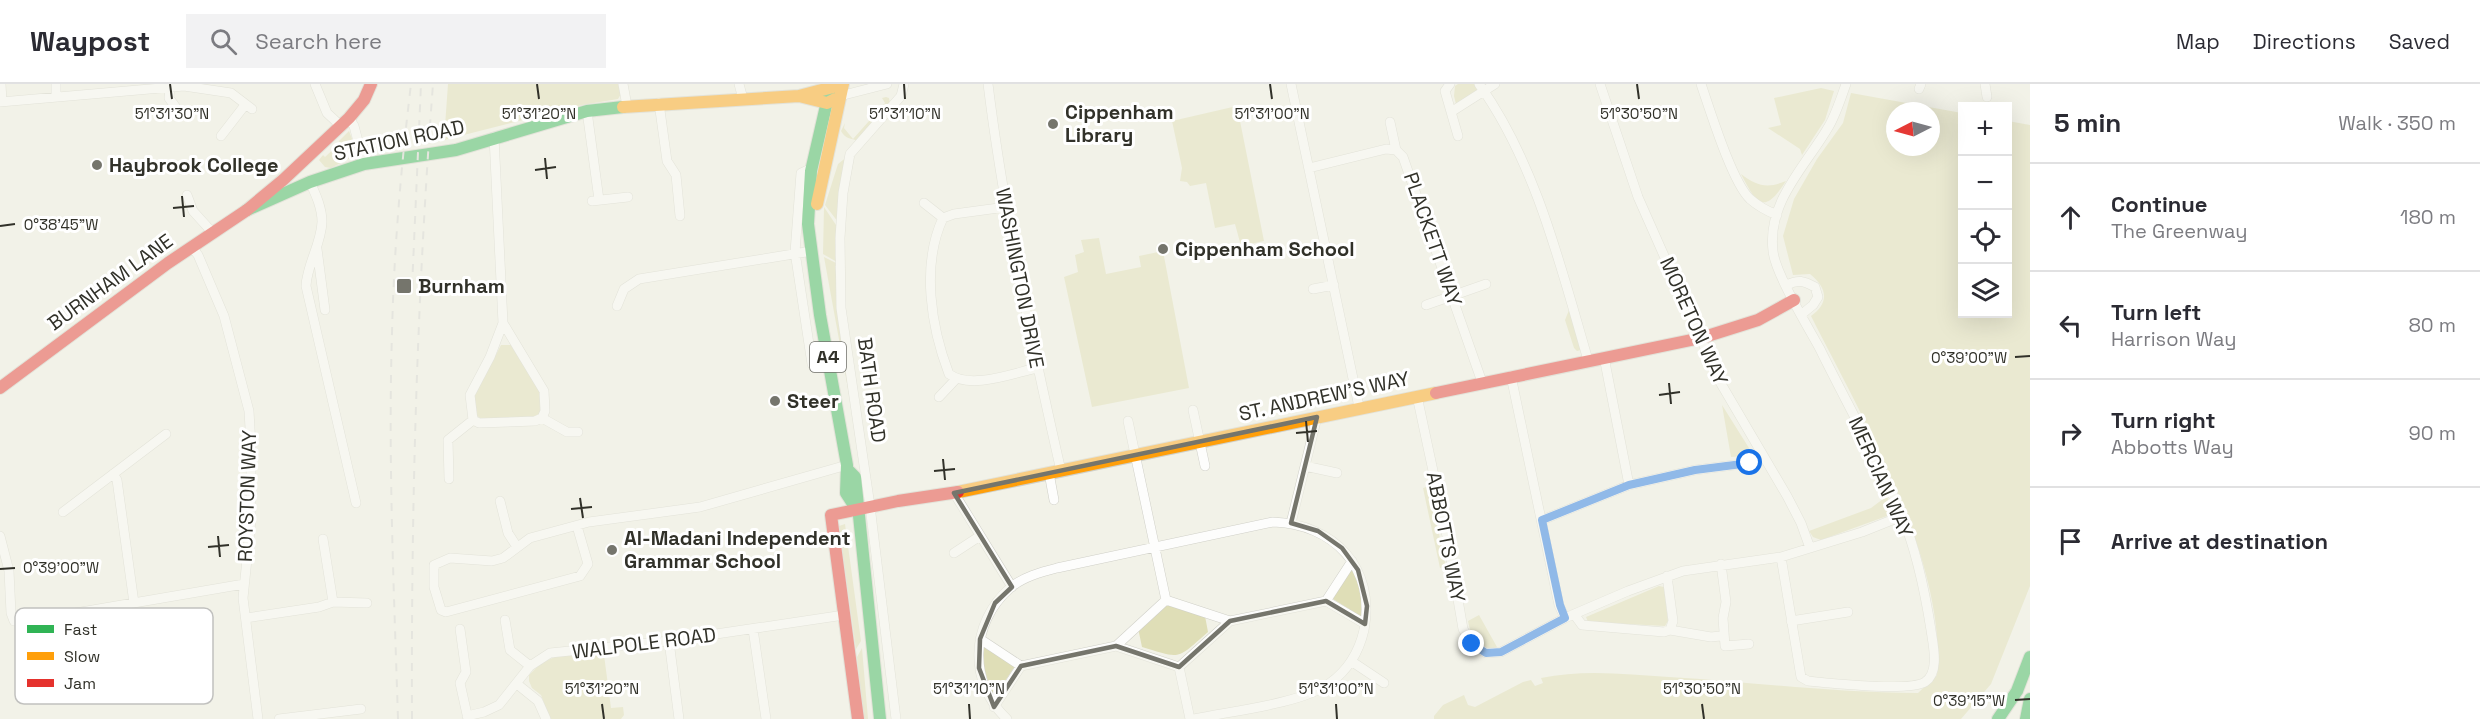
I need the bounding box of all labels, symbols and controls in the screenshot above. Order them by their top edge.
search box [186,14,606,68]
text: Waypost [30,23,150,59]
icon: search [207,25,240,58]
text: Search here [255,27,382,55]
text: Map [2176,28,2220,55]
text: Directions [2253,28,2356,55]
text: Saved [2389,28,2450,55]
place label: Cippenham Library [1065,99,1174,148]
north arrow [1886,102,1940,156]
map controls [1958,102,2012,318]
button: + [1958,102,2012,156]
text: 51°31'30"N [135,104,209,123]
text: 51°31'20"N [502,104,576,123]
text: 51°31'10"N [869,104,941,123]
text: 51°31'00"N [1234,104,1310,123]
text: 51°30'50"N [1600,104,1678,123]
text: 5 min [2054,106,2121,140]
text: Walk · 350 m [2338,110,2456,136]
street label: STATION ROAD [331,113,467,167]
marker: Cippenham Library [1046,117,1060,131]
place label: Haybrook College [109,152,278,178]
button: − [1958,156,2012,210]
marker: Haybrook College [90,158,104,172]
street label: PLACKETT WAY [1398,169,1468,309]
street label: WASHINGTON DRIVE [990,186,1050,370]
text: Continue [2111,190,2207,218]
icon: ahead [2054,201,2087,234]
text: 180 m [2400,204,2456,230]
button: locate [1958,210,2012,264]
text: 0°38'45"W [24,215,98,234]
text: The Greenway [2111,218,2248,244]
street label: BURNHAM LANE [42,228,178,336]
place label: Cippenham School [1175,236,1355,262]
marker: Cippenham School [1156,242,1170,256]
street label: MORETON WAY [1654,253,1734,389]
button: layers [1958,264,2012,318]
place label: Burnham [418,273,505,299]
marker: Burnham [395,277,413,295]
text: Turn left [2111,298,2201,326]
icon: left [2054,309,2087,342]
text: 80 m [2408,312,2456,338]
text: Harrison Way [2111,326,2237,352]
street label: BATH ROAD [852,336,892,444]
road number: A4 [810,342,846,372]
text: 0°39'00"W [1931,348,2007,367]
street label: ST. ANDREW'S WAY [1236,365,1412,427]
place label: Steer [787,388,839,414]
marker: Steer [768,394,782,408]
text: Turn right [2111,406,2216,434]
street label: MERCIAN WAY [1843,412,1919,542]
icon: right [2054,417,2087,450]
text: 90 m [2409,420,2456,446]
street label: ROYSTON WAY [232,430,262,562]
text: Abbotts Way [2111,434,2234,460]
route start [1736,449,1762,475]
street label: ABBOTTS WAY [1421,470,1471,604]
place label: Al-Madani Independent Grammar School [624,525,851,574]
icon: arrive [2054,525,2087,558]
text: Arrive at destination [2111,527,2328,555]
marker: Al-Madani Independent Grammar School [605,543,619,557]
text: 0°39'00"W [23,558,99,577]
legend [15,608,213,704]
text: Fast [64,619,97,640]
street label: WALPOLE ROAD [571,621,717,665]
route end [1458,630,1484,656]
text: Slow [64,646,100,667]
text: Jam [64,673,96,694]
text: 51°31'20"N [565,679,639,698]
text: 51°31'10"N [933,679,1005,698]
text: 51°31'00"N [1298,679,1374,698]
text: 51°30'50"N [1663,679,1741,698]
text: 0°39'15"W [1933,691,2005,710]

